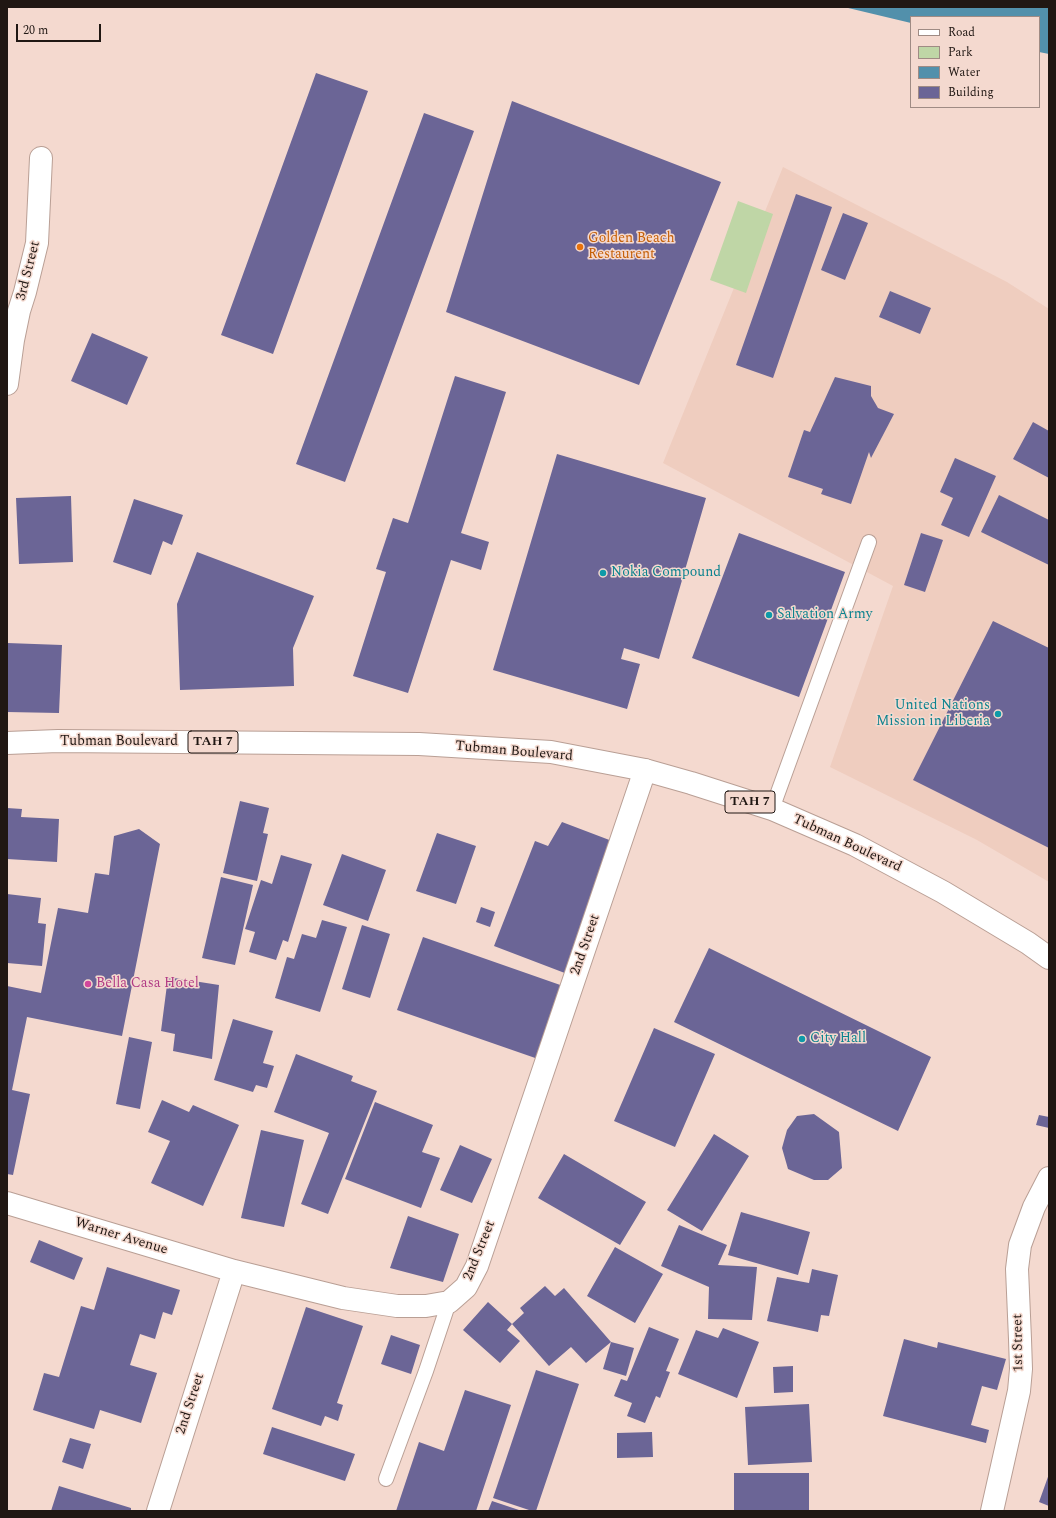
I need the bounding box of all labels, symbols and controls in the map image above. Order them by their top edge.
scale bar [18,16,103,42]
legend [910,16,1040,108]
text: 20 m [23,21,48,40]
text: Road [948,23,975,42]
text: Park [948,43,973,62]
text: Water [948,63,980,82]
text: Building [948,83,994,102]
place label: Golden Beach Restaurent [588,231,675,264]
street label: 3rd Street [14,240,44,302]
marker: Golden Beach Restaurent [575,242,585,252]
place label: Nokia Compound [611,565,721,581]
marker: Nokia Compound [598,568,608,578]
place label: Salvation Army [777,607,872,623]
marker: Salvation Army [764,610,774,620]
place label: United Nations Mission in Liberia [876,698,990,730]
marker: United Nations Mission in Liberia [993,709,1003,719]
road number: TAH 7 [188,731,238,753]
street label: Tubman Boulevard [60,734,178,750]
street label: Tubman Boulevard [454,738,574,766]
road number: TAH 7 [725,791,775,813]
street label: Tubman Boulevard [790,811,904,877]
street label: 2nd Street [568,912,604,978]
place label: Bella Casa Hotel [96,976,199,992]
marker: Bella Casa Hotel [83,979,93,989]
place label: City Hall [810,1031,866,1047]
marker: City Hall [797,1034,807,1044]
street label: Warner Avenue [73,1215,169,1259]
street label: 2nd Street [460,1219,500,1283]
street label: 1st Street [1010,1314,1028,1372]
street label: 2nd Street [173,1371,209,1437]

